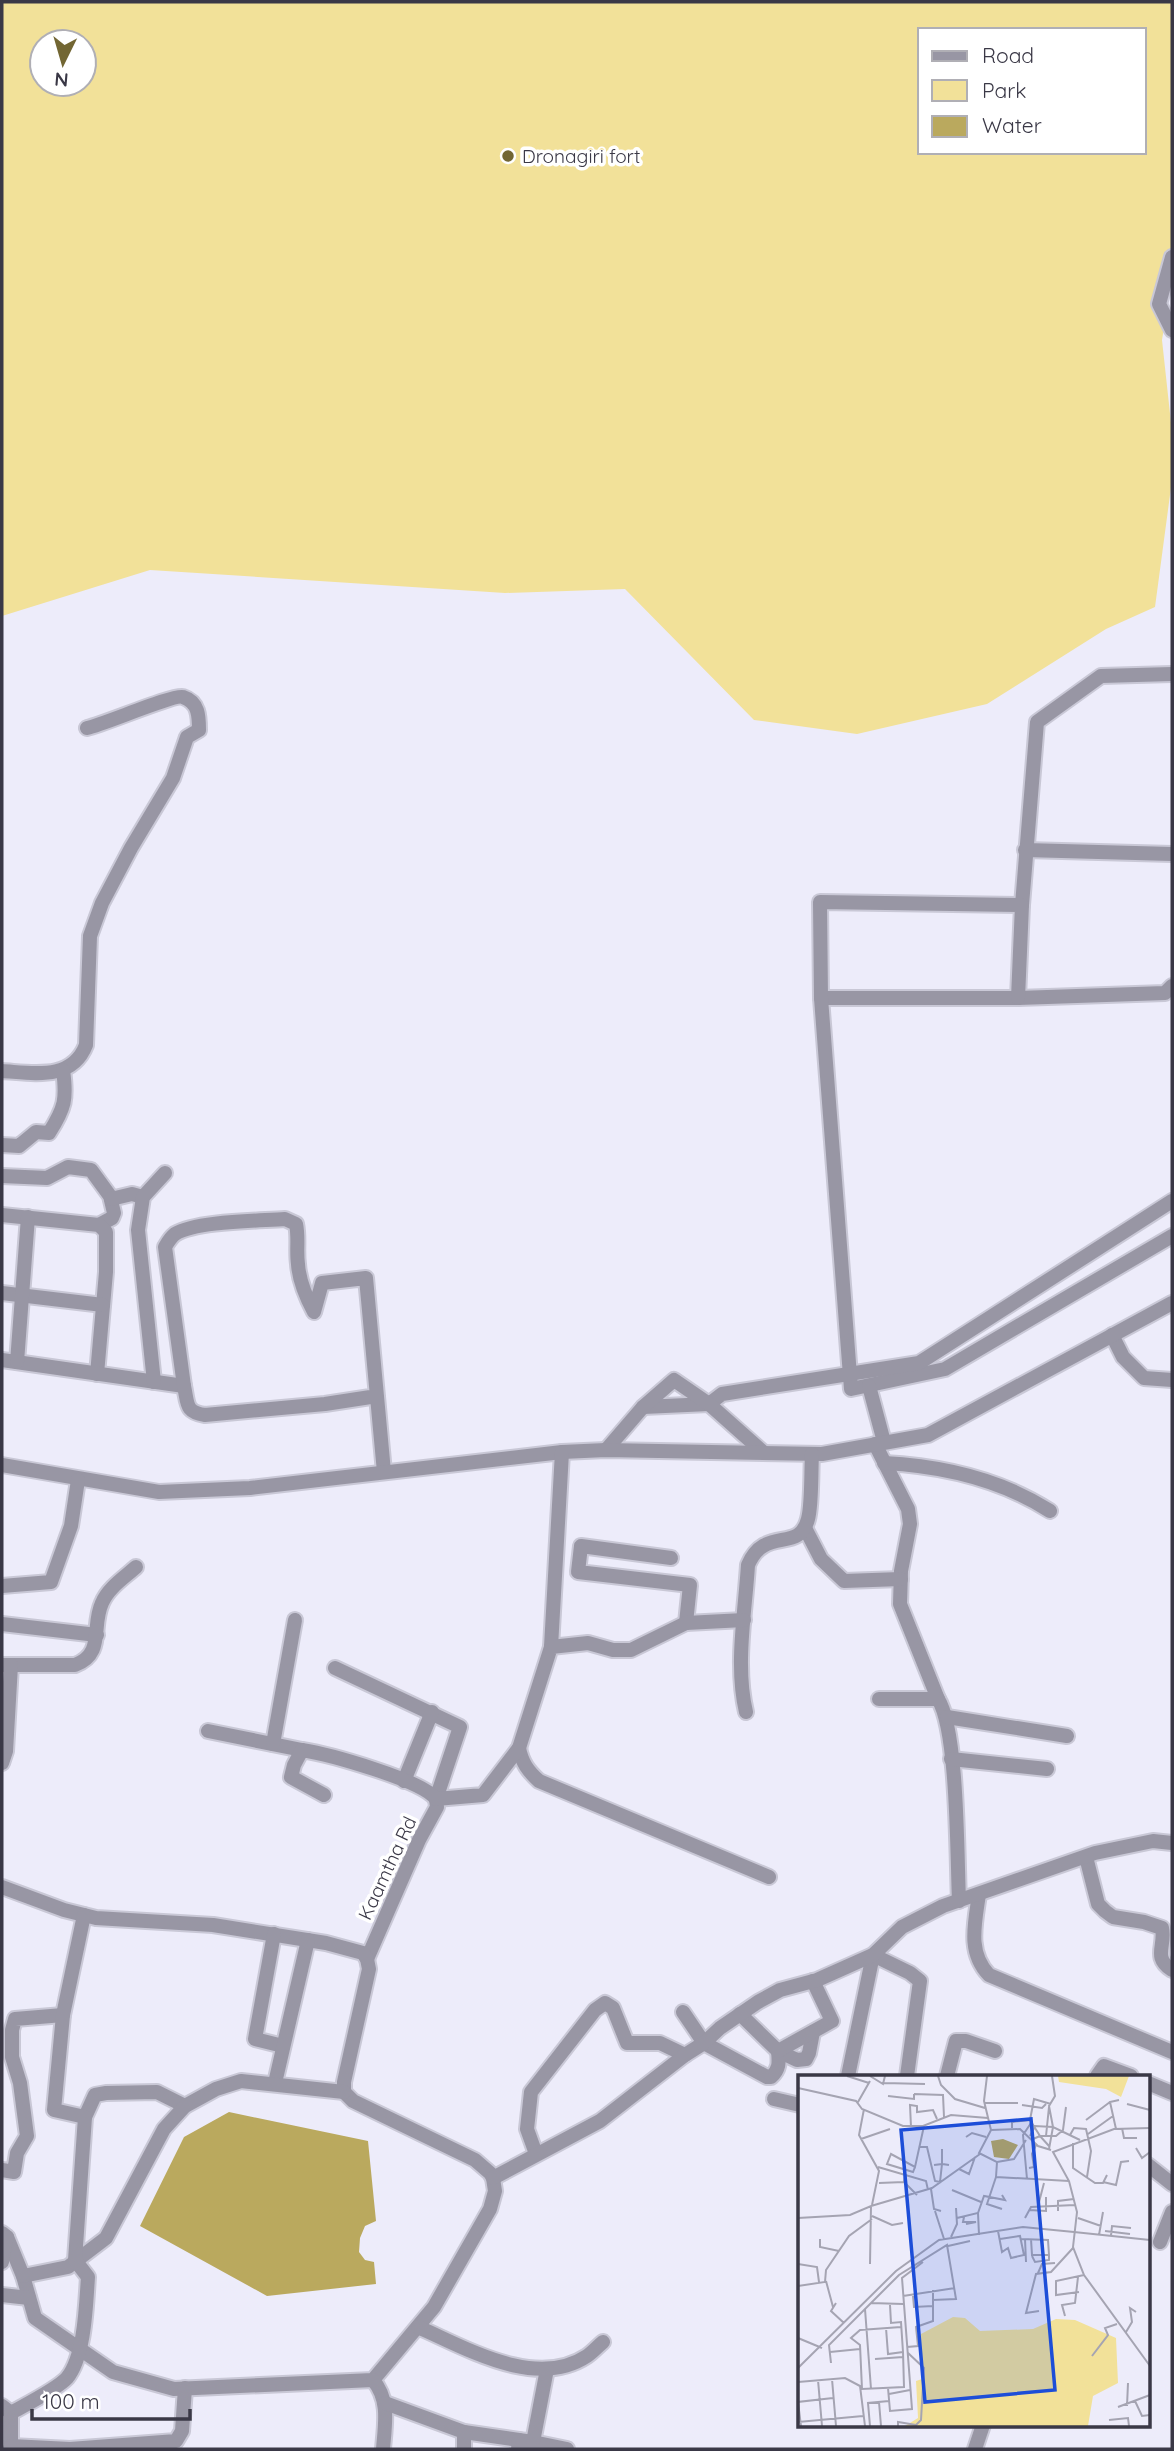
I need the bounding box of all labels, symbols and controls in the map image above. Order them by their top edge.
north arrow [28,28,98,98]
legend [918,28,1146,154]
text: Road [982,42,1034,68]
text: N [54,67,70,92]
text: Park [982,77,1026,103]
text: Water [982,112,1042,138]
place label: Dronagiri fort [522,144,640,168]
marker: Dronagiri fort [500,148,516,164]
street label: Kaamtha Rd [353,1812,421,1924]
inset map [798,2075,1150,2426]
scale bar [32,2378,189,2422]
text: 100 m [42,2388,100,2414]

